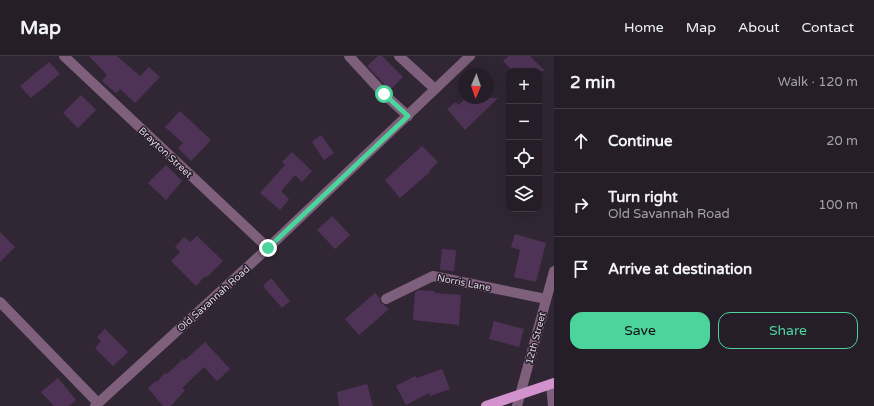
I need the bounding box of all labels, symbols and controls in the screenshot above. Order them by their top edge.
text: Map [20,17,61,39]
text: Home [624,19,664,36]
text: Map [686,19,716,36]
text: About [738,19,780,36]
text: Contact [802,19,854,36]
north arrow [458,68,494,104]
map controls [506,68,542,212]
button: + [506,68,542,104]
text: 2 min [570,72,615,93]
text: Walk · 120 m [778,74,858,90]
route start [375,85,393,103]
button: − [506,104,542,140]
street label: Brayton Street [136,125,195,181]
icon: ahead [570,130,592,152]
text: Continue [608,132,672,150]
text: 20 m [826,133,858,149]
button: locate [506,140,542,176]
button: layers [506,176,542,212]
text: Turn right [608,188,678,206]
icon: right [570,194,592,216]
text: 100 m [818,197,858,213]
text: Old Savannah Road [608,206,730,222]
route end [259,239,277,257]
icon: arrive [570,258,592,280]
text: Arrive at destination [608,260,752,278]
street label: Old Savannah Road [175,263,252,335]
street label: Norris Lane [436,272,492,294]
street label: 12th Street [523,311,549,366]
button: Save [570,312,710,349]
button: Share [718,312,858,349]

